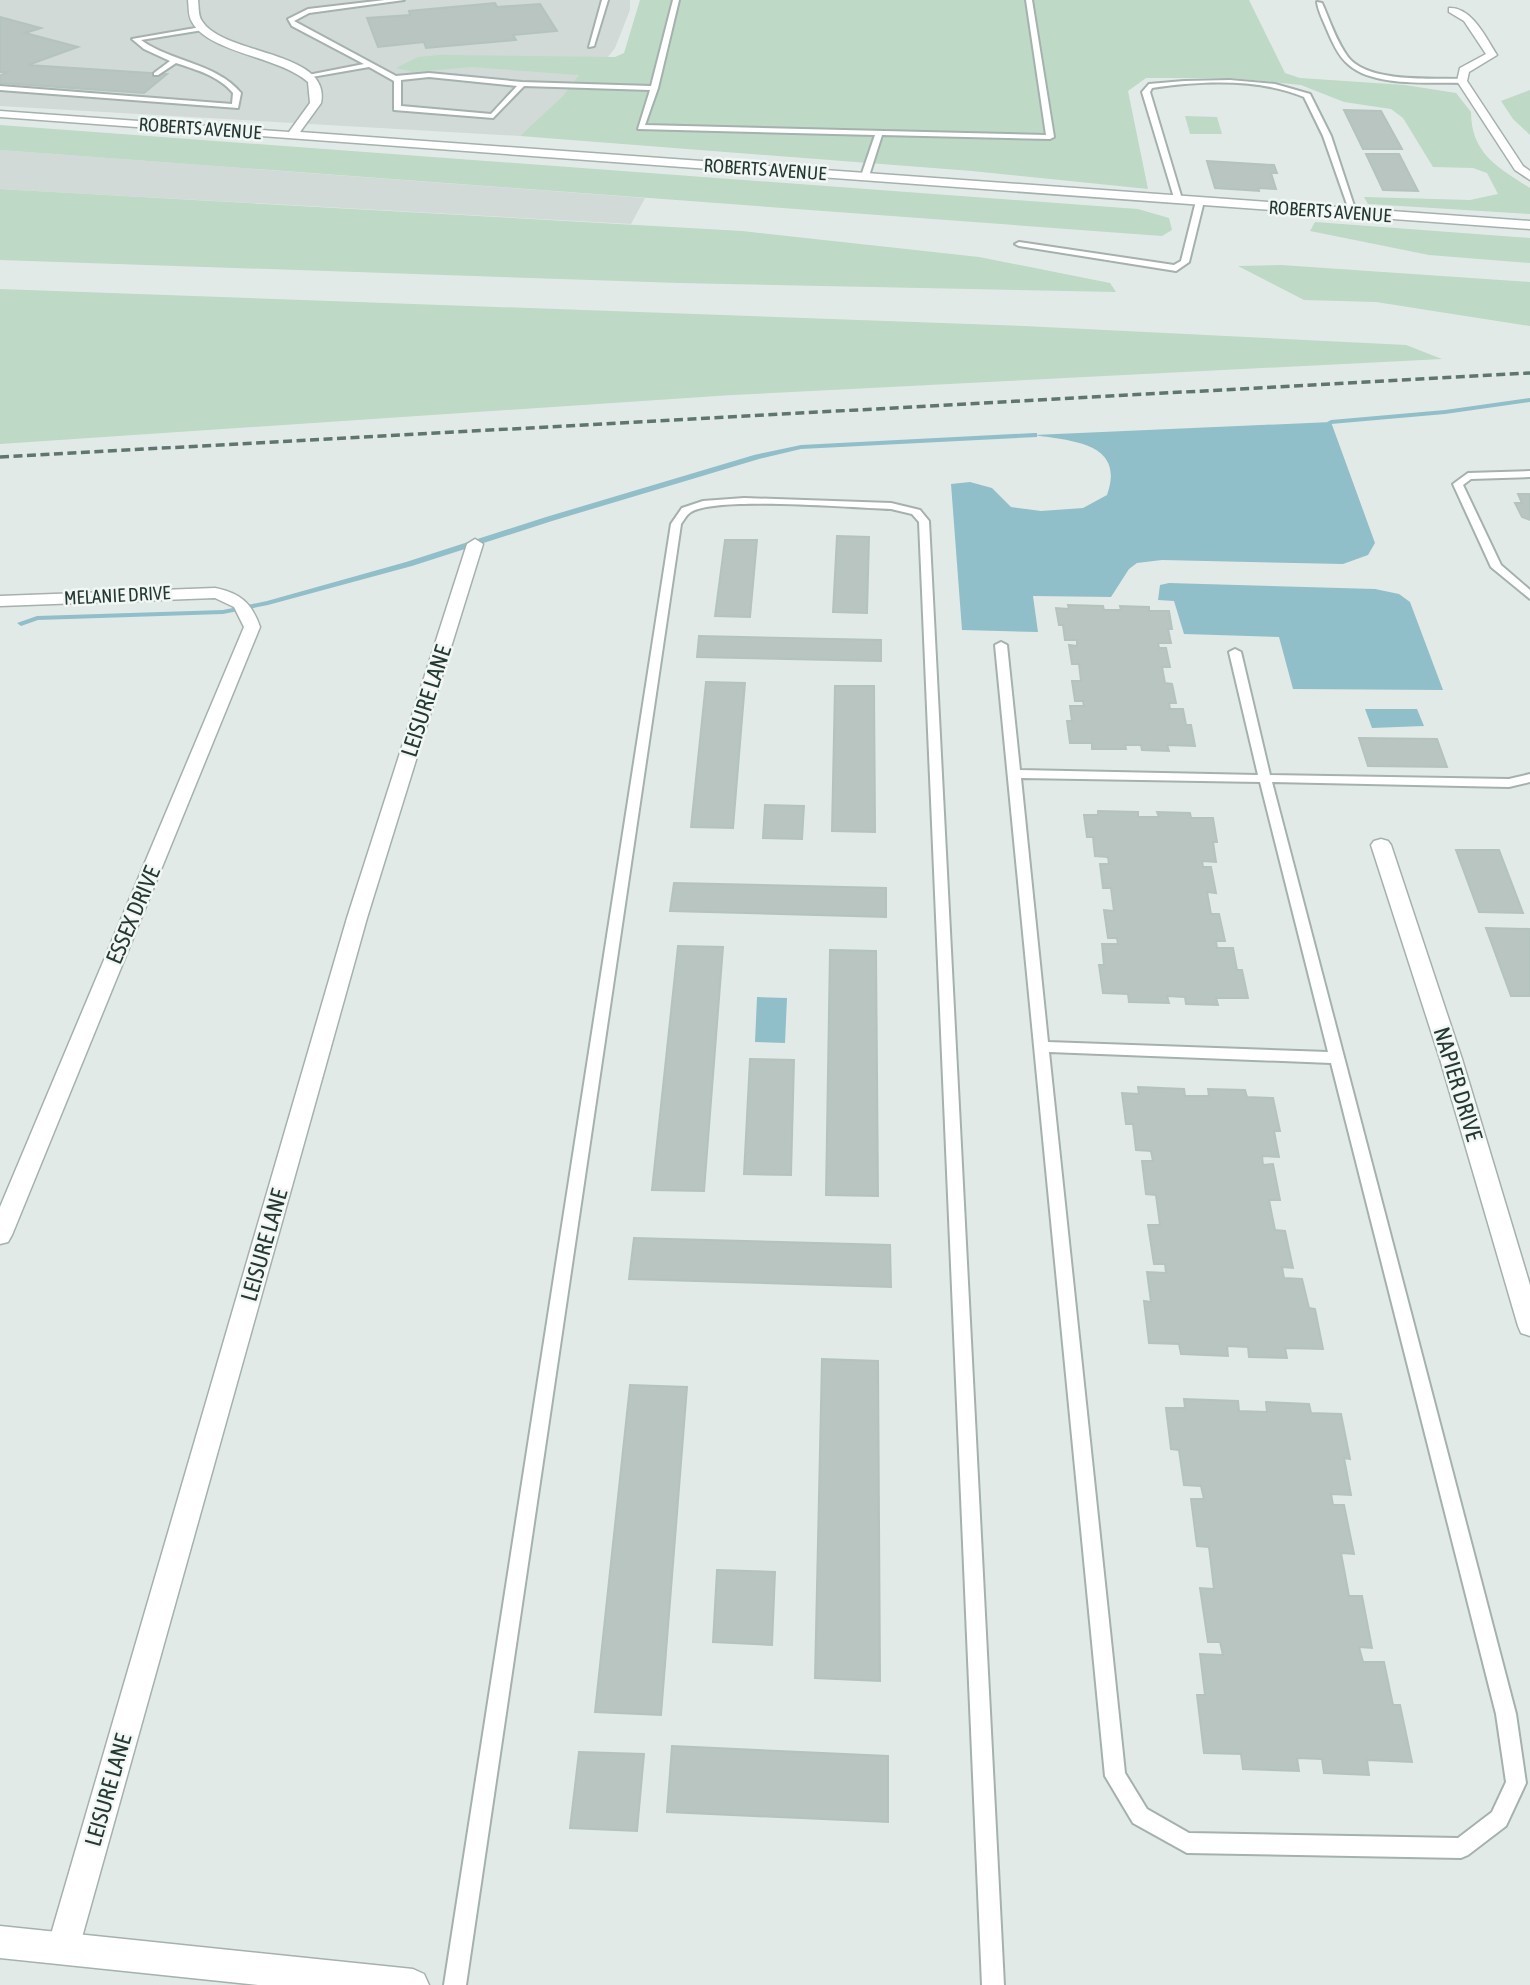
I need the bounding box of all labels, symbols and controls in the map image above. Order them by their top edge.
street label: ROBERTS AVENUE [138,113,262,143]
street label: ROBERTS AVENUE [703,154,827,184]
street label: ROBERTS AVENUE [1268,196,1392,226]
street label: MELANIE DRIVE [63,581,171,609]
street label: LEISURE LANE [396,642,456,760]
street label: ESSEX DRIVE [101,862,165,968]
street label: NAPIER DRIVE [1428,1024,1488,1144]
street label: LEISURE LANE [236,1186,293,1304]
street label: LEISURE LANE [80,1731,137,1849]

